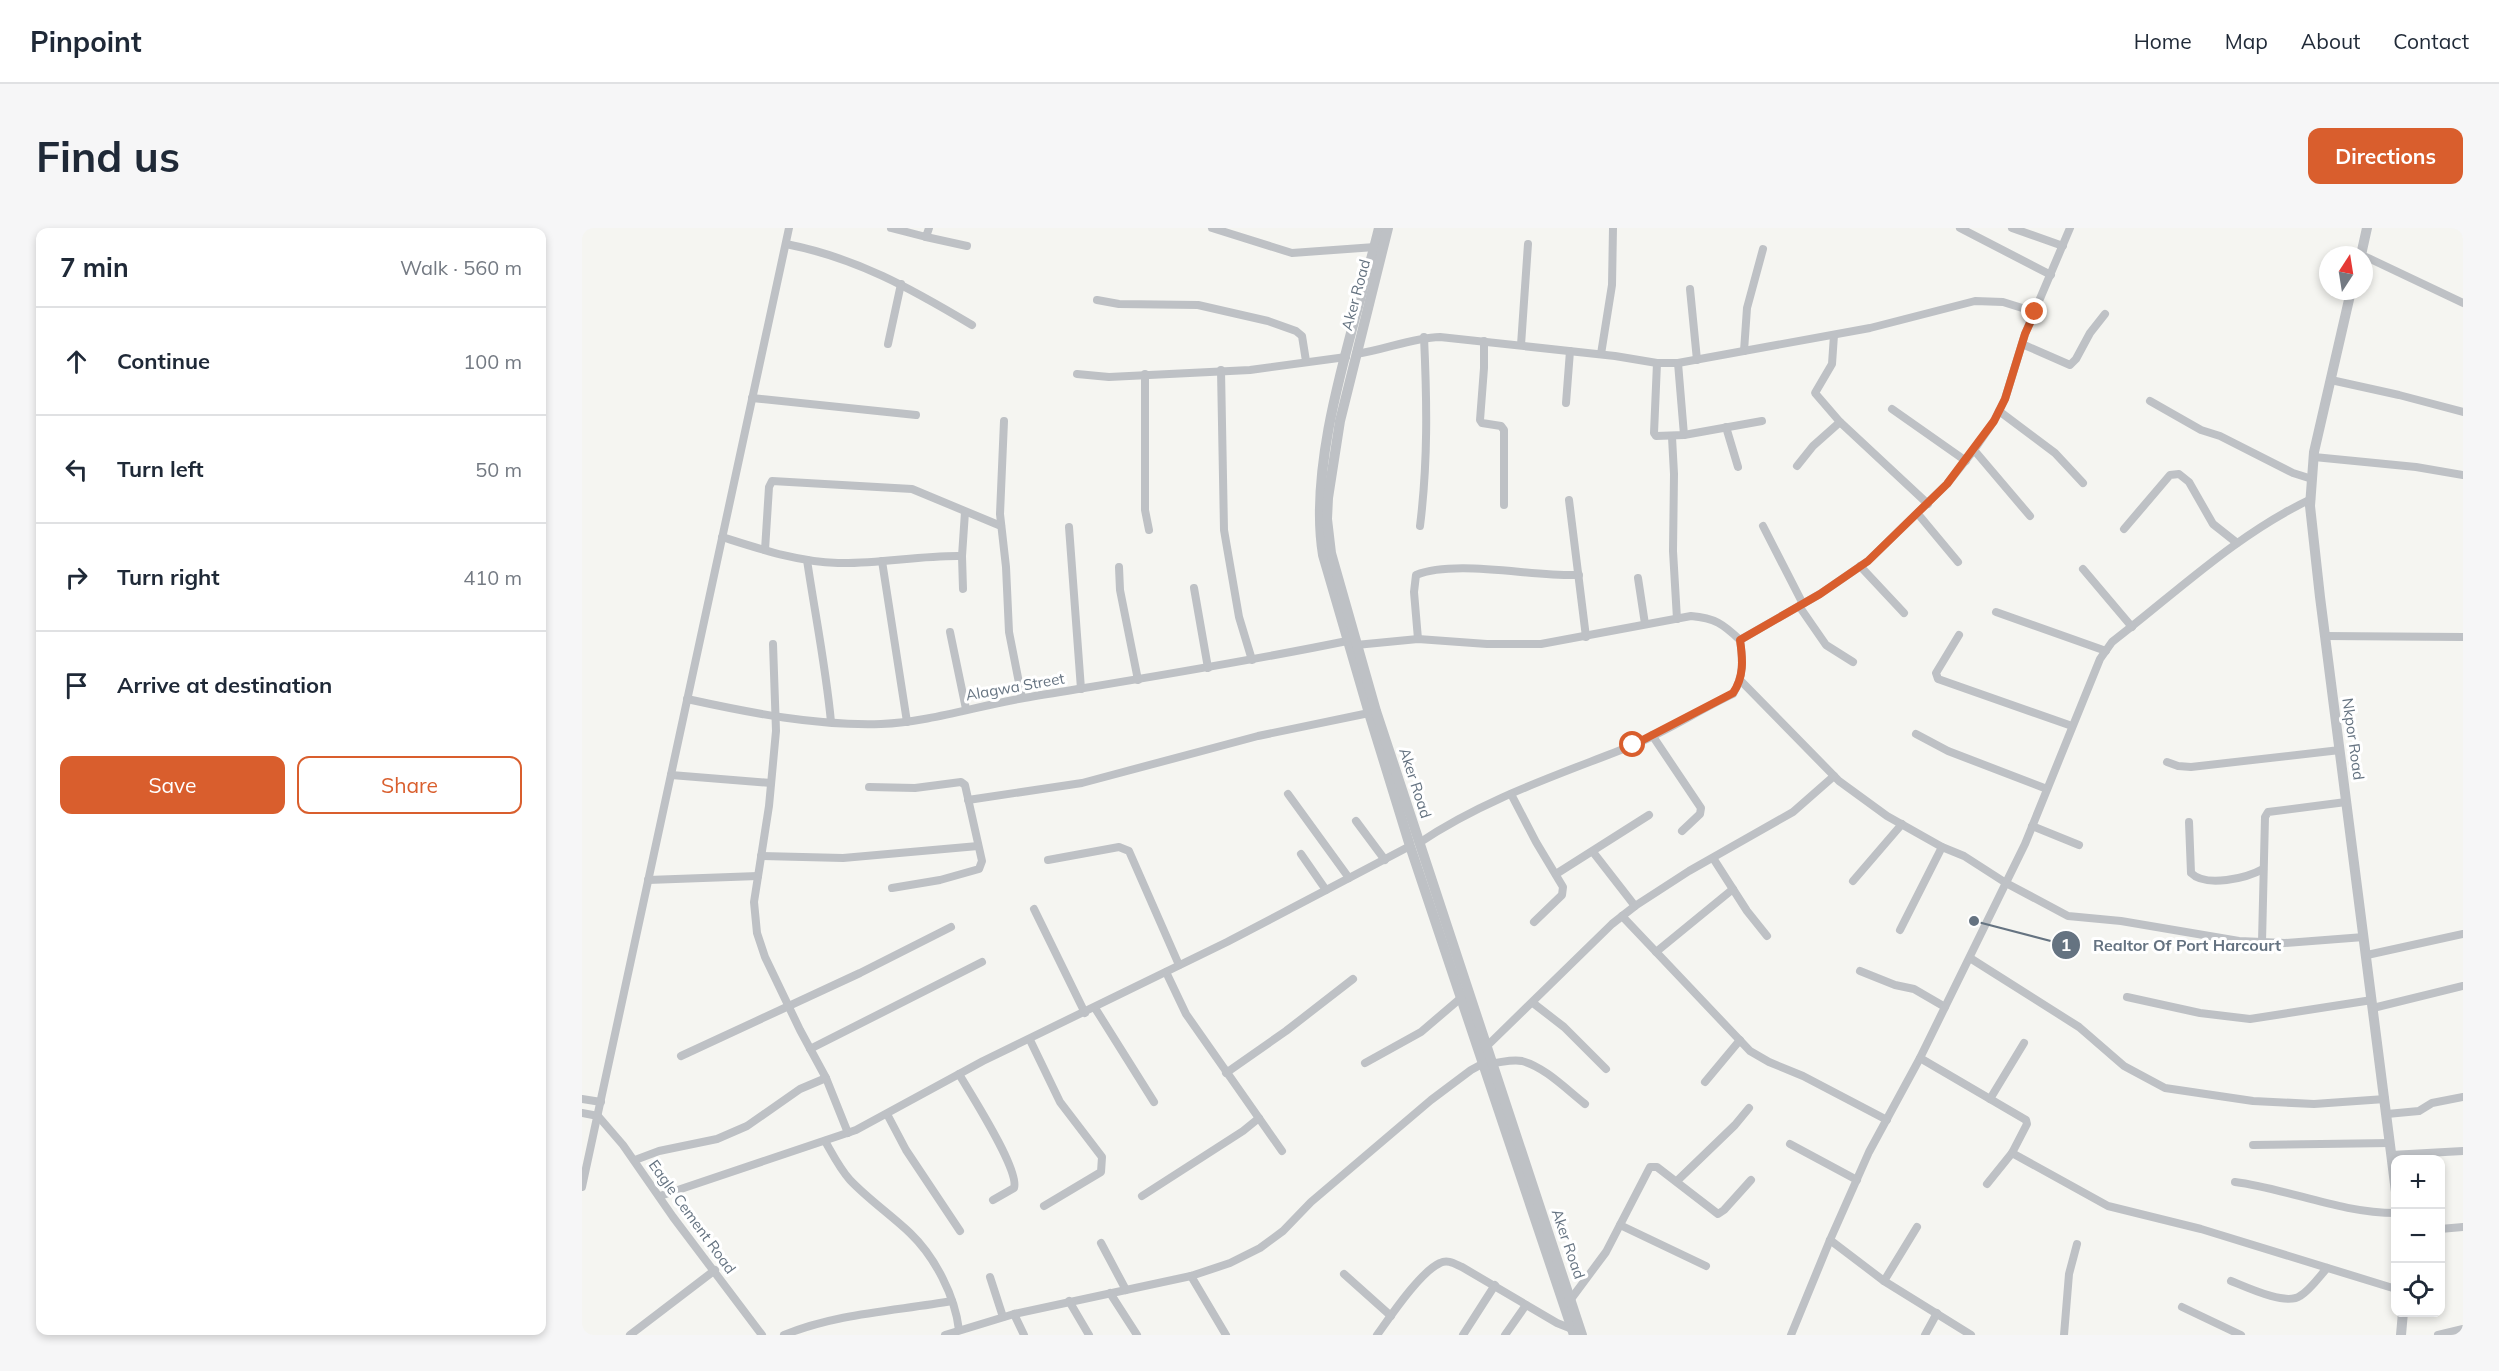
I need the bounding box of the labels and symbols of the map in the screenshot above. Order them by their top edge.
north arrow [2319,246,2373,300]
street label: Aker Road [1337,257,1374,333]
route end [2021,298,2047,324]
street label: Alagwa Street [964,668,1066,705]
street label: Nkpor Road [2338,697,2369,781]
route start [1619,731,1645,757]
street label: Aker Road [1395,745,1436,820]
callout: Realtor Of Port Harcourt [2051,928,2293,962]
text: 1 [2061,933,2071,956]
text: Realtor Of Port Harcourt [2093,935,2281,955]
street label: Eagle Cement Road [645,1156,740,1277]
street label: Aker Road [1548,1206,1589,1281]

